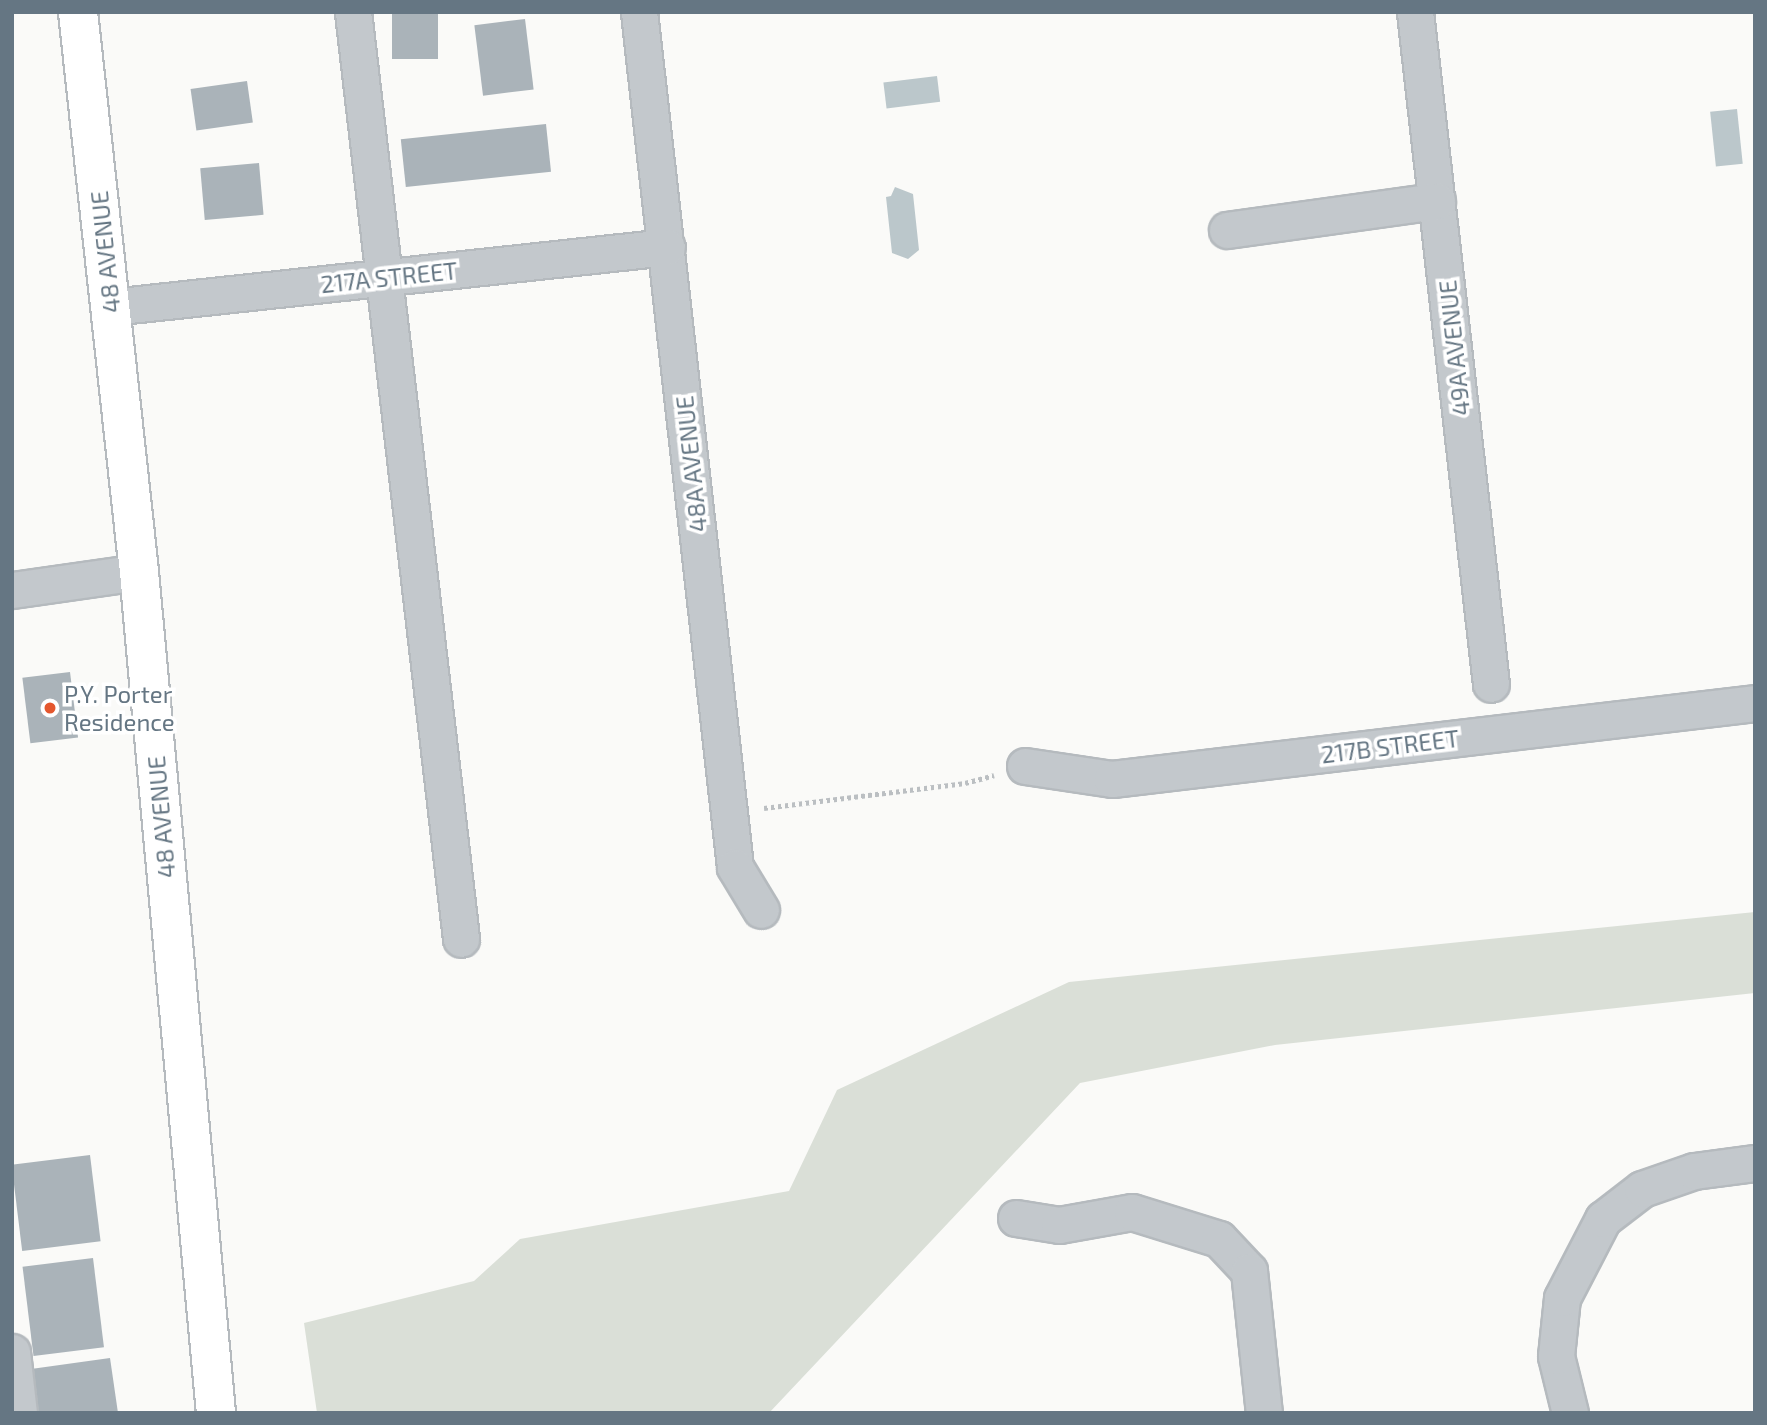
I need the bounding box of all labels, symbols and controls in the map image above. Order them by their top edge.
street label: 48 AVENUE [84,189,126,315]
street label: 217A STREET [319,255,459,299]
street label: 49A AVENUE [1433,278,1475,418]
street label: 48A AVENUE [669,394,713,534]
place label: P.Y. Porter Residence [64,680,175,736]
marker: P.Y. Porter Residence [42,700,58,716]
street label: 217B STREET [1319,723,1461,769]
street label: 48 AVENUE [141,754,181,880]

